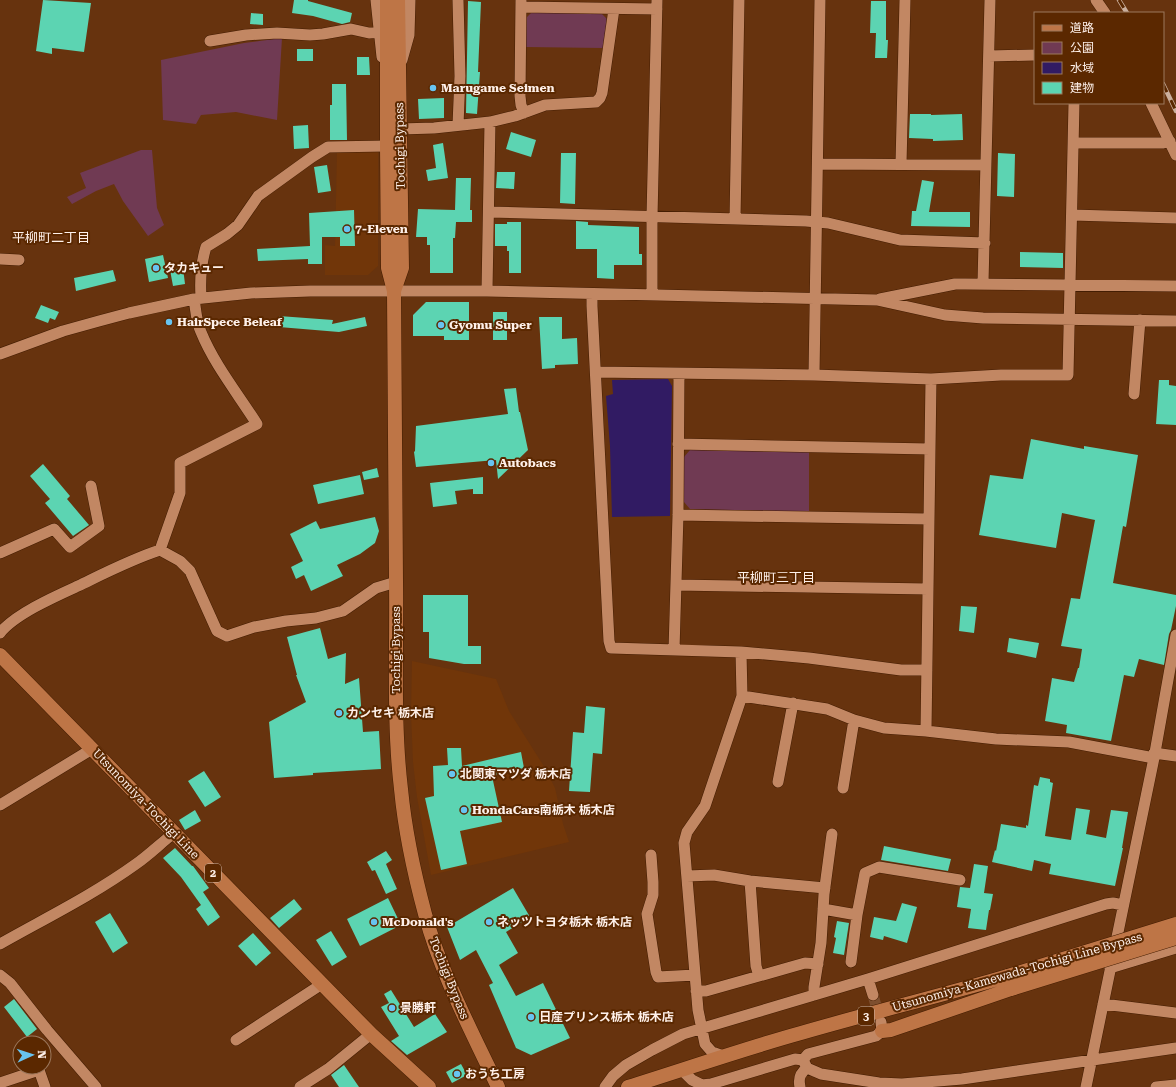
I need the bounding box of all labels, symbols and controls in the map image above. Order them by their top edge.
legend [1034,12,1164,104]
text: 道路 [1070,21,1094,35]
text: 公園 [1070,41,1094,55]
text: 水域 [1070,61,1094,75]
place label: Marugame Seimen [441,81,555,95]
text: 建物 [1070,81,1094,95]
marker: Marugame Seimen [428,83,438,93]
street label: Tochigi Bypass [392,102,408,190]
place label: 7-Eleven [355,222,408,236]
marker: 7-Eleven [342,224,352,234]
district label: 平柳町二丁目 [12,230,90,245]
place label: タカキュー [164,261,224,275]
marker: タカキュー [151,263,161,273]
place label: HairSpece Beleaf [177,315,283,329]
marker: HairSpece Beleaf [164,317,174,327]
place label: Gyomu Super [449,318,532,332]
marker: Gyomu Super [436,320,446,330]
place label: Autobacs [499,456,556,470]
marker: Autobacs [486,458,496,468]
district label: 平柳町三丁目 [737,570,815,585]
street label: Tochigi Bypass [389,606,403,694]
place label: カンセキ 栃木店 [347,706,434,720]
marker: カンセキ 栃木店 [334,708,344,718]
street label: Utsunomiya-Tochigi Line [90,746,202,862]
place label: 北関東マツダ 栃木店 [460,767,571,781]
marker: 北関東マツダ 栃木店 [447,769,457,779]
place label: HondaCars南栃木 栃木店 [472,803,615,817]
marker: HondaCars南栃木 栃木店 [459,805,469,815]
road number: 2 [205,864,221,882]
place label: McDonald's [382,915,454,929]
place label: ネッツトヨタ栃木 栃木店 [497,915,632,929]
marker: McDonald's [369,917,379,927]
marker: ネッツトヨタ栃木 栃木店 [484,917,494,927]
street label: Utsunomiya-Kamewada-Tochigi Line Bypass [890,929,1144,1014]
street label: Tochigi Bypass [426,935,472,1021]
place label: 景勝軒 [400,1001,436,1015]
marker: 景勝軒 [387,1003,397,1013]
road number: 3 [858,1007,874,1025]
place label: 日産プリンス栃木 栃木店 [539,1010,674,1024]
marker: 日産プリンス栃木 栃木店 [526,1012,536,1022]
north arrow [12,1035,52,1075]
text: N [35,1050,48,1060]
place label: おうち工房 [465,1067,525,1081]
marker: おうち工房 [452,1069,462,1079]

